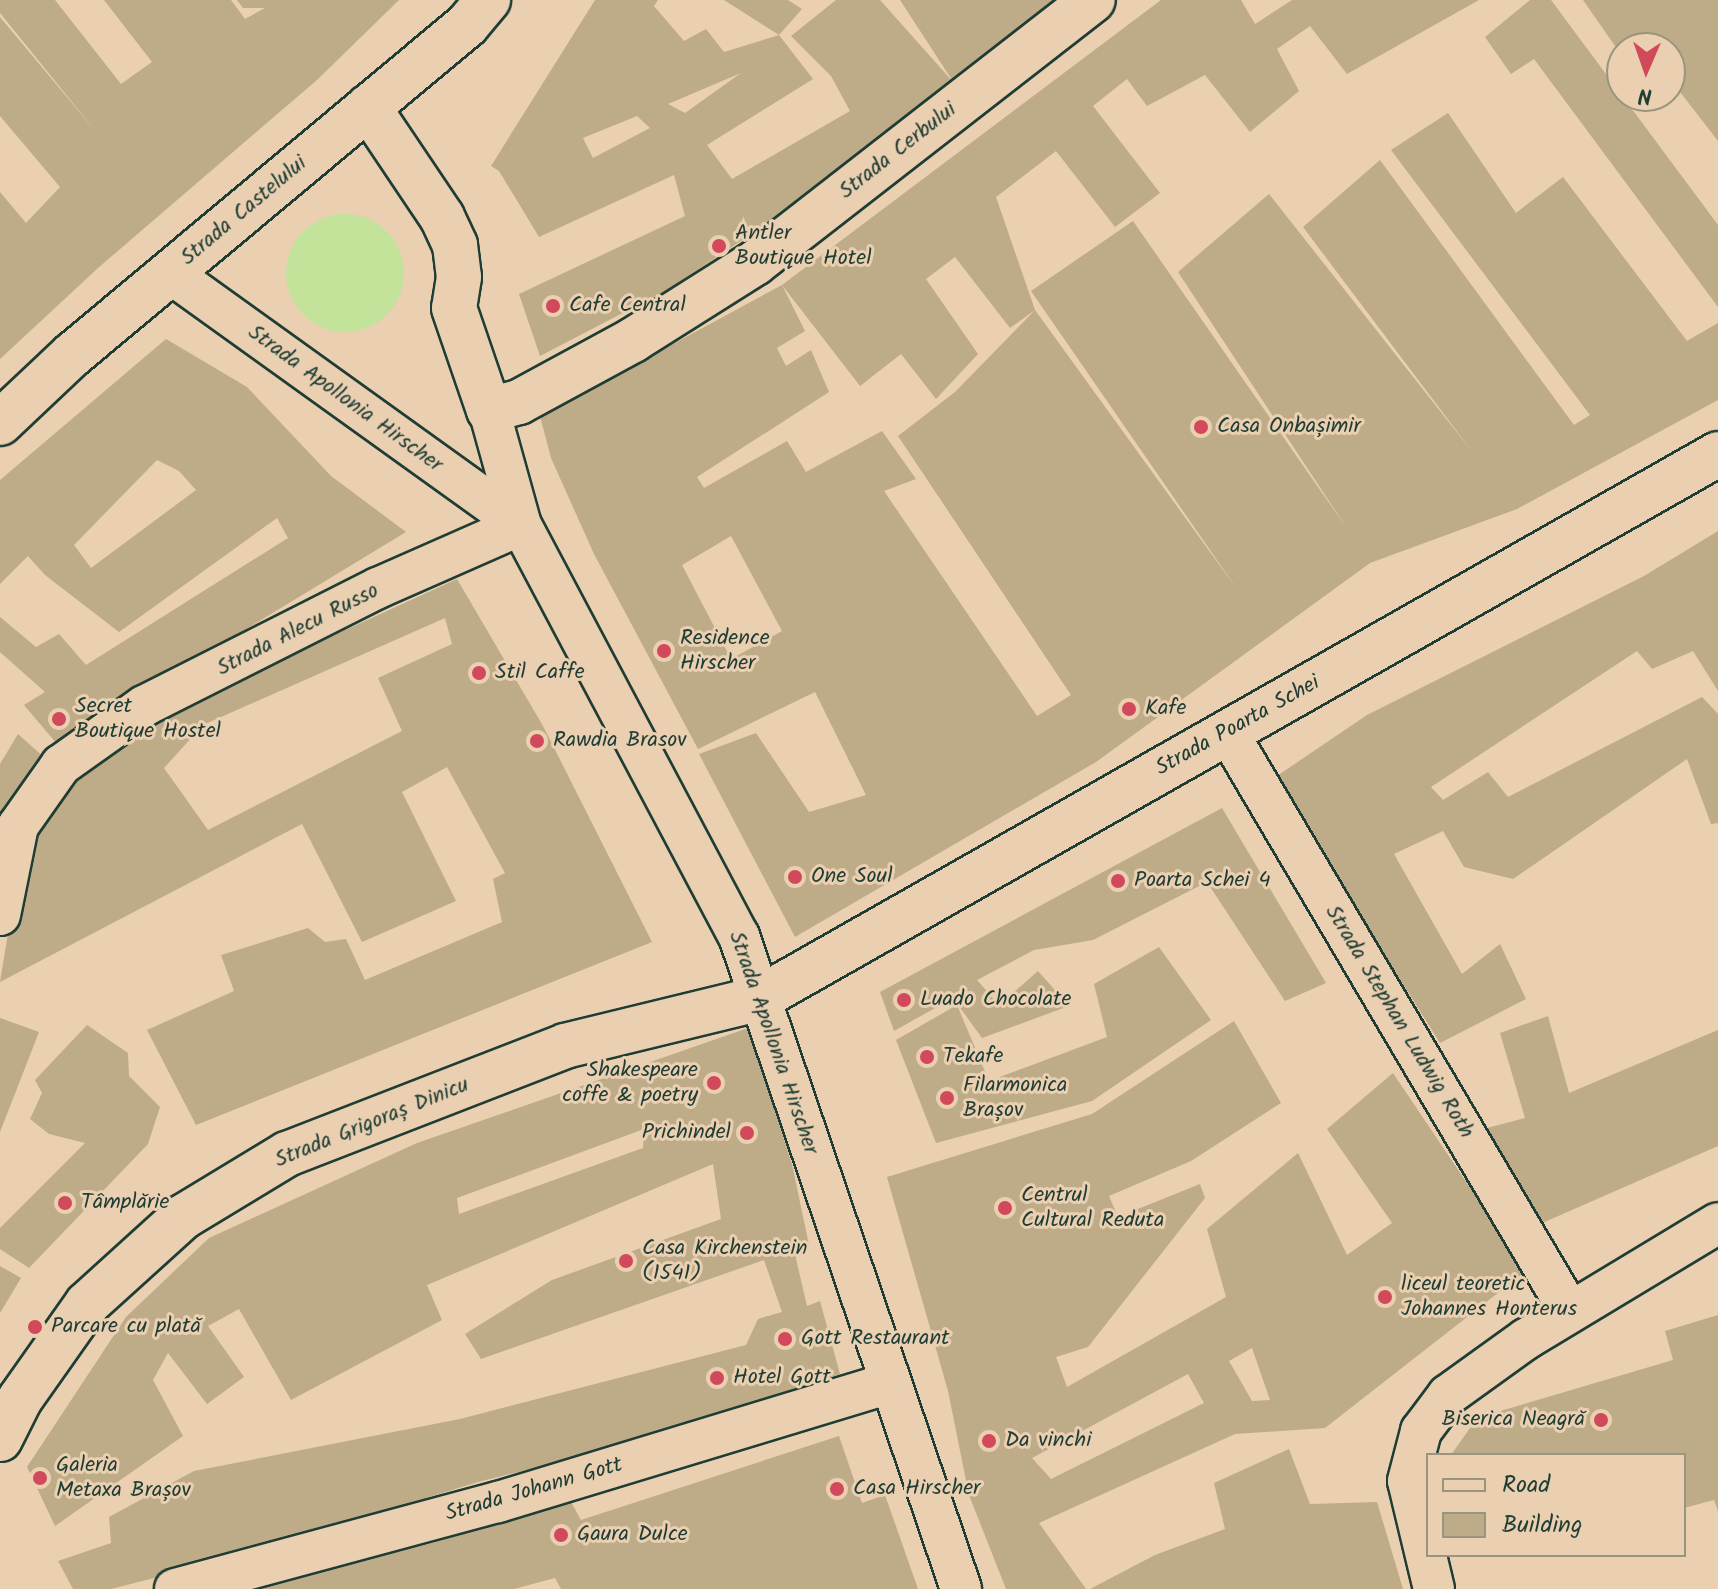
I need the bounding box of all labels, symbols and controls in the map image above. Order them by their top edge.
north arrow [1606,32,1686,112]
text: N [1638,77,1653,112]
street label: Strada Cerbului [834,97,962,205]
street label: Strada Castelului [176,151,312,271]
place label: Antler Boutique Hotel [735,220,872,272]
marker: Antler Boutique Hotel [710,237,728,255]
place label: Cafe Central [569,293,686,319]
marker: Cafe Central [544,297,562,315]
street label: Strada Apollonia Hirscher [243,320,447,478]
place label: Casa Onbașimir [1217,414,1361,440]
marker: Casa Onbașimir [1192,418,1210,436]
street label: Strada Alecu Russo [213,578,383,682]
place label: Residence Hirscher [680,625,770,676]
marker: Residence Hirscher [655,642,673,660]
place label: Stil Caffe [495,660,585,686]
marker: Stil Caffe [470,664,488,682]
street label: Strada Poarta Schei [1151,670,1325,782]
place label: Secret Boutique Hostel [75,693,221,744]
place label: Kafe [1145,696,1186,722]
marker: Kafe [1120,700,1138,718]
marker: Secret Boutique Hostel [50,710,68,728]
place label: Rawdia Brasov [553,728,687,754]
marker: Rawdia Brasov [528,732,546,750]
place label: One Soul [811,864,893,890]
marker: One Soul [786,868,804,886]
place label: Poarta Schei 4 [1134,868,1271,894]
marker: Poarta Schei 4 [1109,872,1127,890]
street label: Strada Stephan Ludwig Roth [1319,901,1479,1143]
street label: Strada Apollonia Hirscher [722,928,824,1158]
place label: Luado Chocolate [920,987,1071,1013]
marker: Luado Chocolate [895,991,913,1009]
place label: Tekafe [943,1044,1003,1070]
marker: Tekafe [918,1048,936,1066]
place label: Shakespeare coffe & poetry [562,1057,698,1108]
street label: Strada Grigoraș Dinicu [271,1072,473,1174]
place label: Filarmonica Brașov [963,1072,1067,1124]
marker: Shakespeare coffe & poetry [705,1074,723,1092]
marker: Filarmonica Brașov [938,1089,956,1107]
place label: Prichindel [642,1120,731,1146]
marker: Prichindel [738,1124,756,1142]
place label: Centrul Cultural Reduta [1021,1182,1164,1234]
place label: Tâmplărie [81,1190,169,1216]
marker: Tâmplărie [56,1194,74,1212]
marker: Centrul Cultural Reduta [996,1199,1014,1217]
place label: Casa Kirchenstein (1541) [642,1235,807,1286]
marker: Casa Kirchenstein (1541) [617,1252,635,1270]
place label: liceul teoretic Johannes Honterus [1401,1271,1577,1322]
marker: liceul teoretic Johannes Honterus [1376,1288,1394,1306]
place label: Parcare cu plată [51,1314,201,1340]
marker: Parcare cu plată [26,1318,44,1336]
place label: Gott Restaurant [801,1326,950,1352]
marker: Gott Restaurant [776,1330,794,1348]
place label: Hotel Gott [733,1365,831,1391]
marker: Hotel Gott [708,1369,726,1387]
place label: Biserica Neagră [1442,1407,1585,1433]
marker: Biserica Neagră [1592,1411,1610,1429]
place label: Da vinchi [1005,1428,1091,1454]
marker: Da vinchi [980,1432,998,1450]
place label: Galeria Metaxa Brașov [56,1452,191,1504]
street label: Strada Johann Gott [442,1452,626,1528]
legend [1426,1453,1686,1557]
text: Road [1502,1466,1550,1505]
marker: Galeria Metaxa Brașov [31,1469,49,1487]
place label: Casa Hirscher [853,1476,980,1502]
marker: Casa Hirscher [828,1480,846,1498]
text: Building [1502,1506,1582,1545]
place label: Gaura Dulce [577,1522,688,1548]
marker: Gaura Dulce [552,1526,570,1544]

